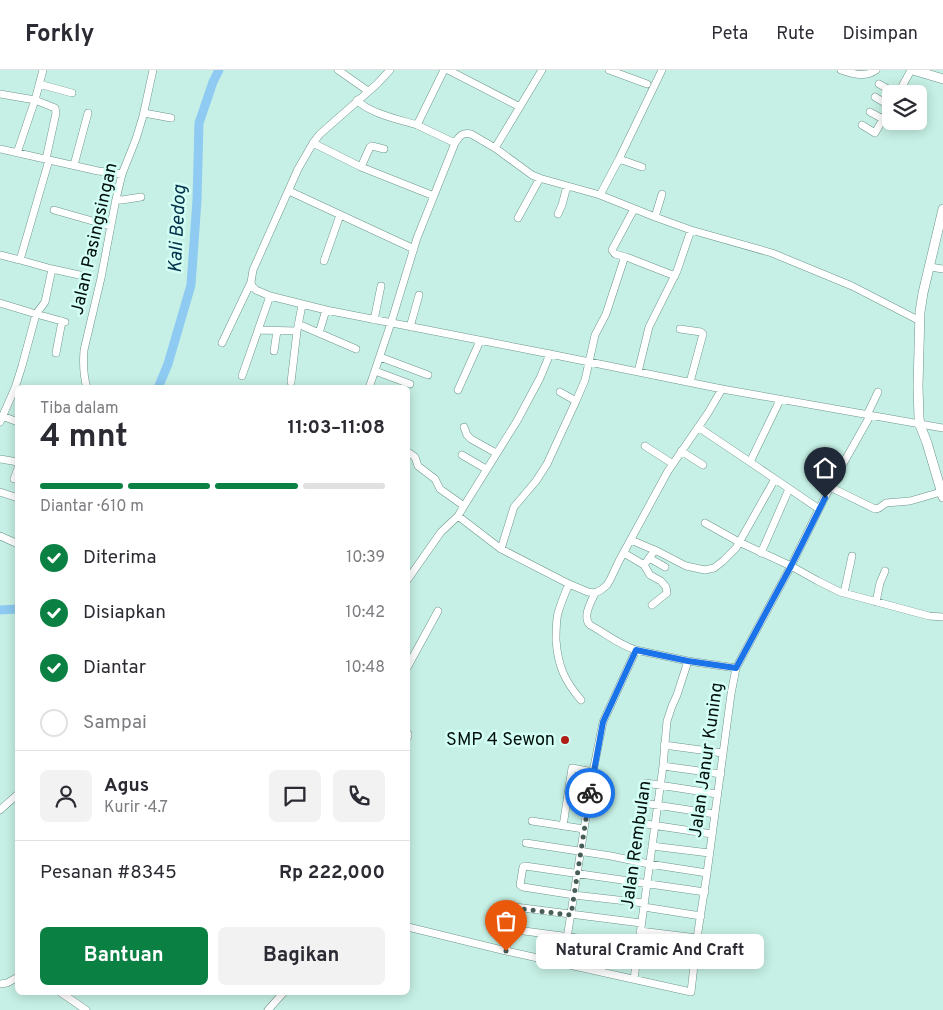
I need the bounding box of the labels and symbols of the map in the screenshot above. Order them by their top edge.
street label: Jalan Pasingsingan [66,161,124,317]
water label: Kali Bedog [164,184,192,274]
pin [804,447,846,498]
street label: Jalan Janur Kuning [685,681,729,839]
place label: SMP 4 Sewon [446,729,555,752]
marker: SMP 4 Sewon [559,734,571,746]
courier [565,768,615,818]
street label: Jalan Rembulan [617,779,657,911]
pin [485,900,527,951]
callout: Natural Cramic And Craft [536,934,764,968]

